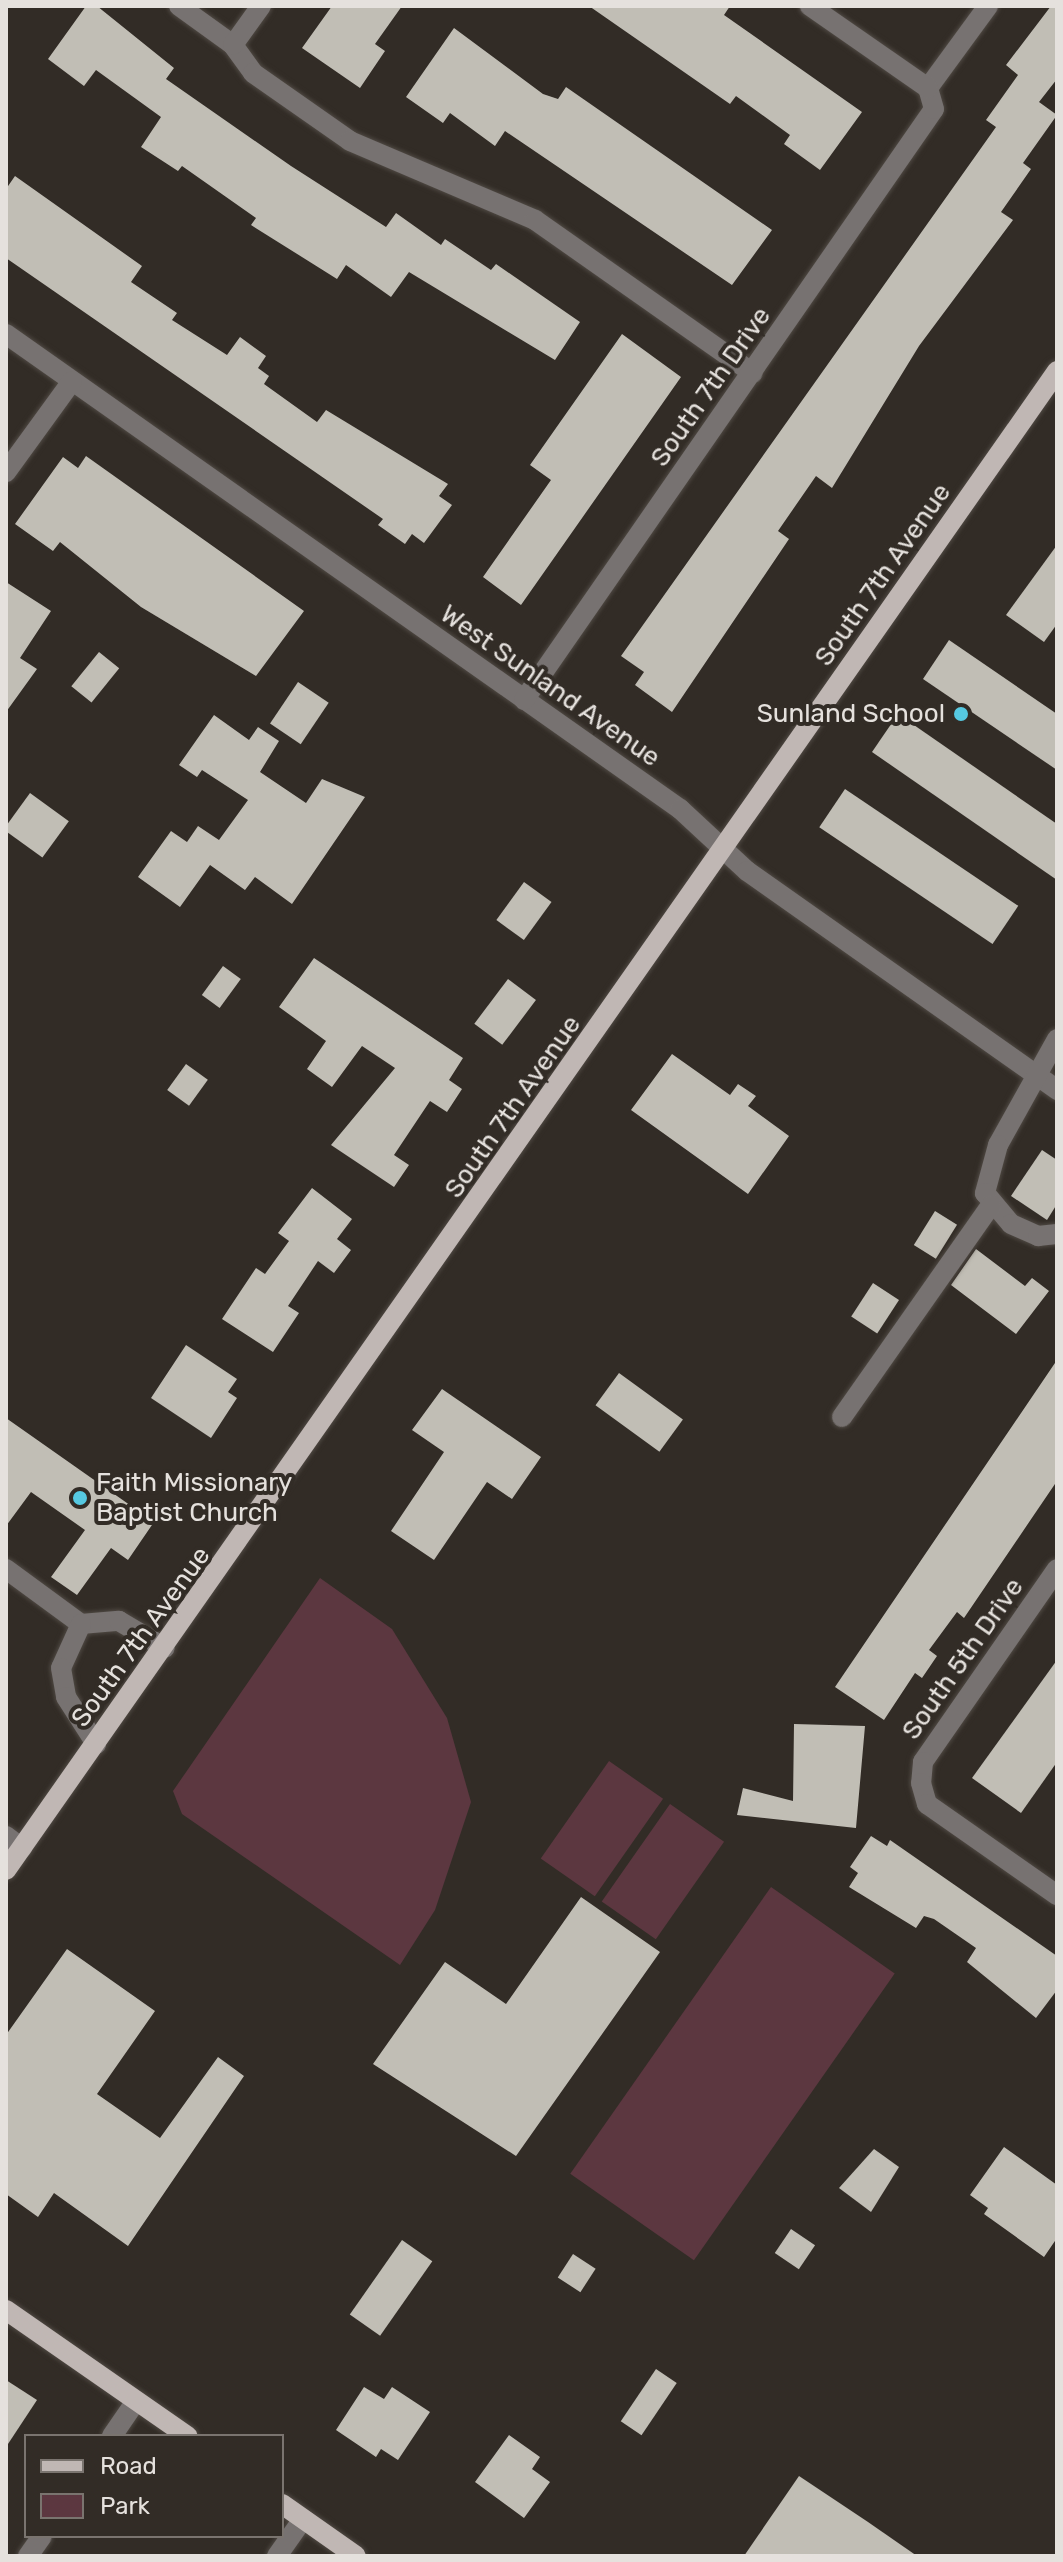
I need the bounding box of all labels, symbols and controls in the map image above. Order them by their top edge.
street label: South 7th Drive [644,301,778,473]
street label: South 7th Avenue [808,478,958,672]
street label: West Sunland Avenue [434,598,666,774]
place label: Sunland School [757,698,945,730]
marker: Sunland School [952,705,970,723]
street label: South 7th Avenue [438,1010,588,1204]
place label: Faith Missionary Baptist Church [96,1467,292,1528]
marker: Faith Missionary Baptist Church [71,1489,89,1507]
street label: South 7th Avenue [65,1541,217,1733]
street label: South 5th Drive [896,1572,1030,1746]
legend [24,2434,284,2538]
text: Road [100,2452,157,2480]
text: Park [100,2492,150,2520]

